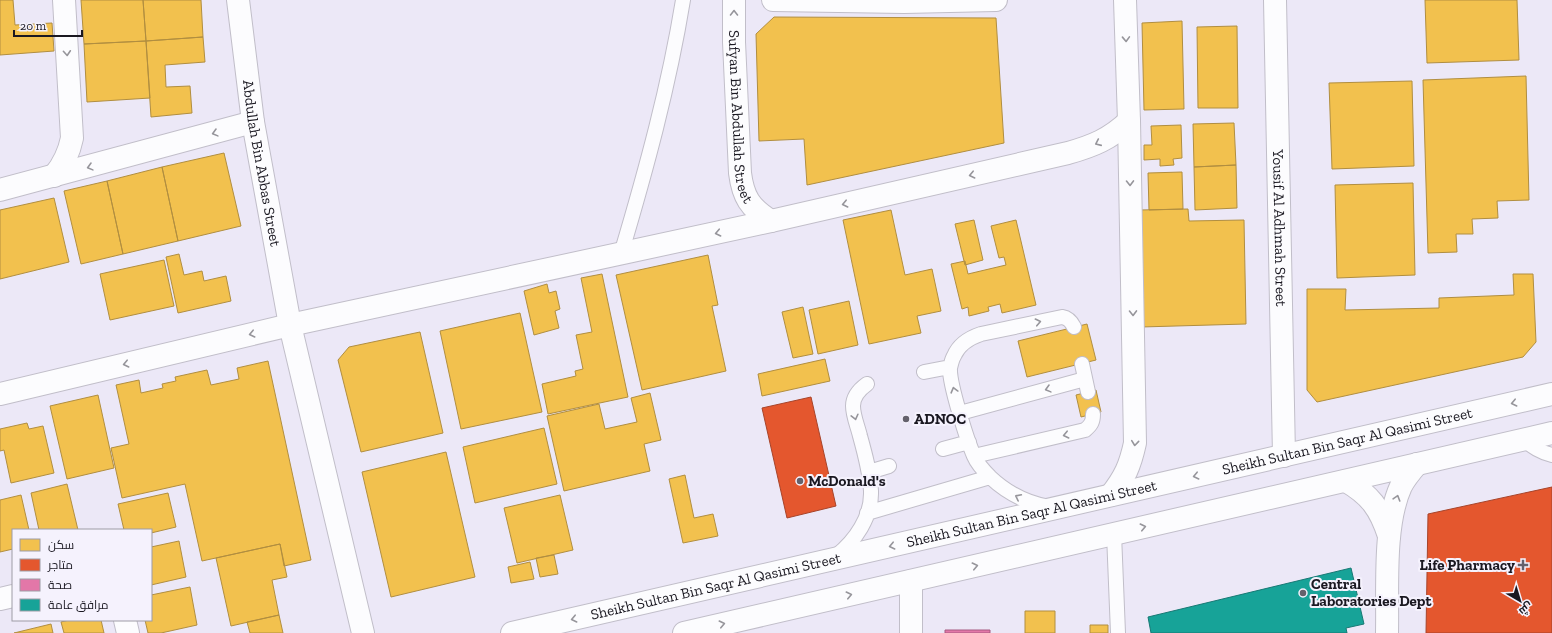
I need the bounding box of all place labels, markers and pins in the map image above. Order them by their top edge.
place label: ADNOC [914,410,967,428]
marker: ADNOC [901,414,911,424]
place label: McDonald's [808,472,886,490]
marker: McDonald's [795,476,805,486]
place label: Life Pharmacy [1419,556,1515,574]
marker: Life Pharmacy [1518,560,1528,570]
place label: Central Laboratories Dept [1311,575,1432,610]
marker: Central Laboratories Dept [1298,588,1308,598]

